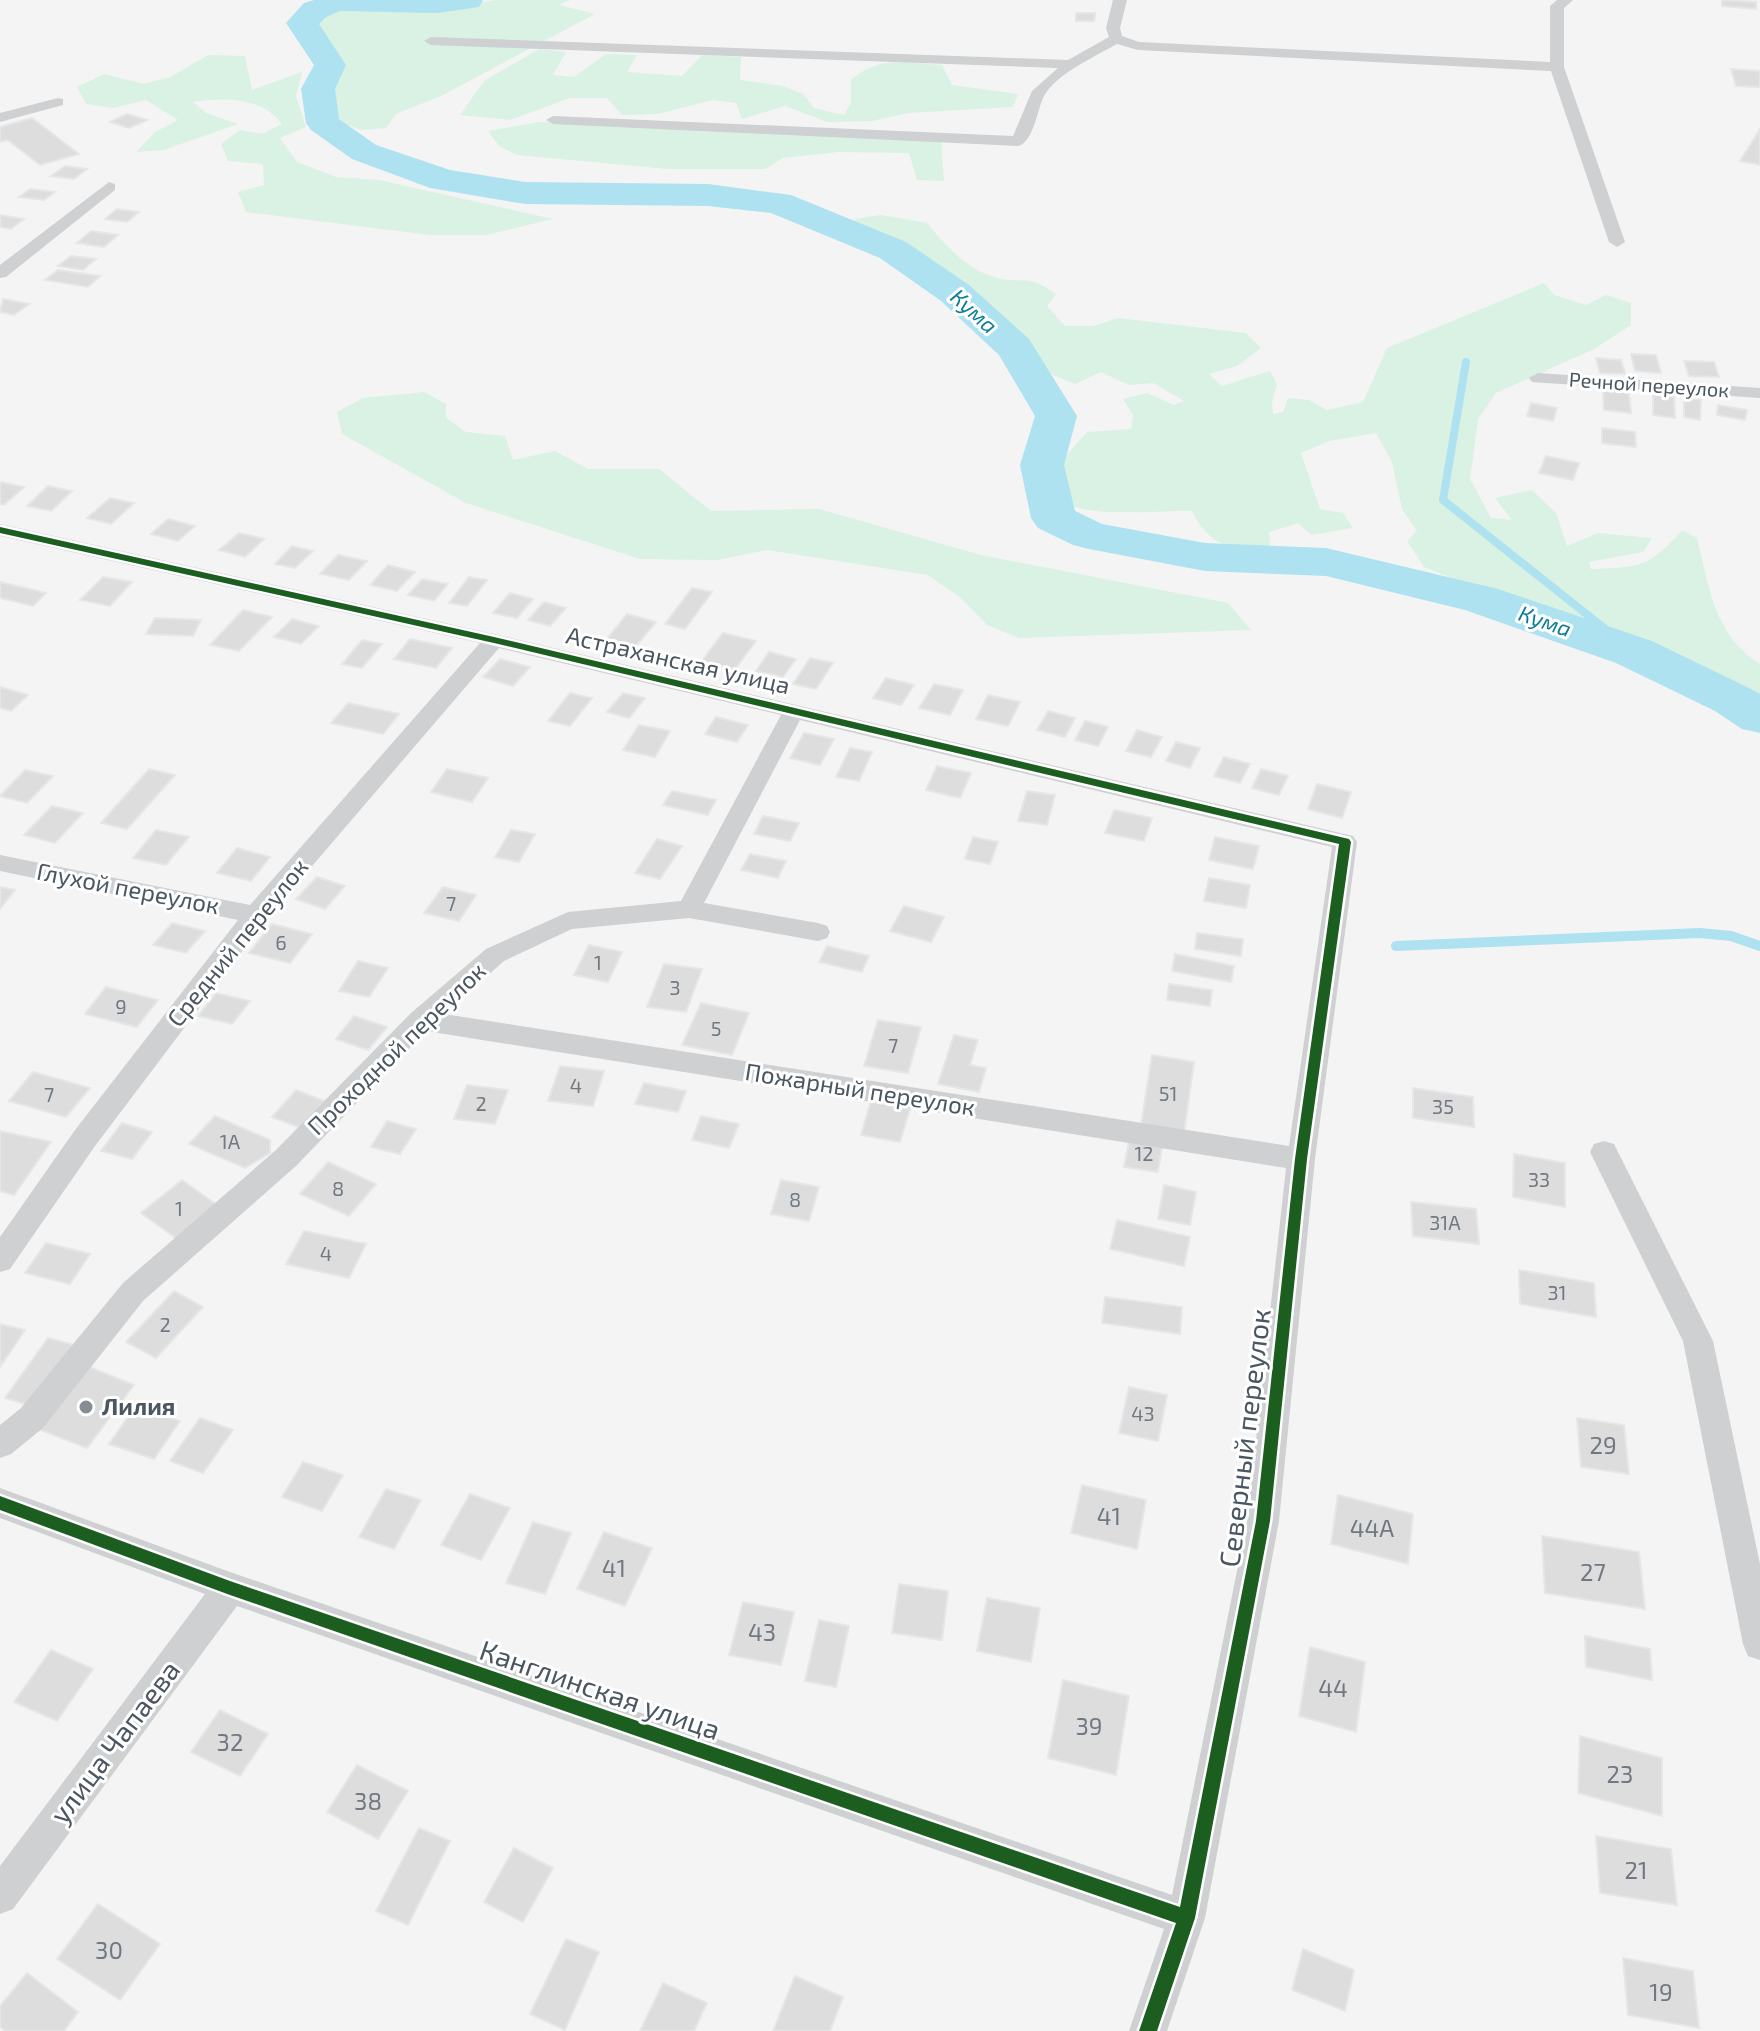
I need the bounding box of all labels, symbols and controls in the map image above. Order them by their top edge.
water label: Кума [946,283,1003,338]
street label: Речной переулок [1568,366,1730,403]
water label: Кума [1516,599,1575,641]
street label: Астраханская улица [563,620,793,700]
street label: Средний переулок [160,852,314,1033]
street label: Глухой переулок [34,856,222,920]
house number: 7 [446,891,456,915]
house number: 6 [275,930,287,954]
house number: 1 [594,950,602,974]
street label: Проходной переулок [301,955,492,1141]
house number: 3 [669,975,681,999]
house number: 9 [115,994,127,1018]
house number: 5 [711,1016,721,1040]
house number: 7 [888,1033,898,1057]
street label: Пожарный переулок [743,1056,977,1122]
house number: 4 [570,1073,582,1097]
house number: 51 [1159,1081,1177,1105]
house number: 7 [44,1082,54,1106]
house number: 2 [475,1091,487,1115]
house number: 35 [1432,1094,1454,1118]
house number: 1А [220,1129,241,1153]
house number: 12 [1134,1141,1154,1165]
house number: 33 [1528,1167,1550,1191]
house number: 8 [332,1176,344,1200]
house number: 8 [789,1187,801,1211]
house number: 1 [175,1196,183,1220]
house number: 31А [1429,1210,1461,1234]
house number: 4 [320,1241,332,1265]
house number: 31 [1547,1280,1567,1304]
street label: Северный переулок [1211,1307,1277,1569]
house number: 2 [159,1312,171,1336]
place label: Лилия [102,1391,175,1420]
marker: Лилия [77,1398,95,1416]
house number: 43 [1131,1401,1155,1425]
house number: 29 [1589,1430,1617,1459]
house number: 41 [1097,1501,1121,1530]
house number: 44А [1350,1513,1394,1542]
house number: 41 [602,1553,626,1582]
house number: 27 [1580,1557,1606,1586]
house number: 43 [748,1617,776,1646]
street label: Канглинская улица [476,1632,725,1746]
street label: улица Чапаева [42,1653,186,1830]
house number: 44 [1318,1673,1348,1702]
house number: 39 [1075,1711,1103,1740]
house number: 32 [217,1727,243,1756]
house number: 23 [1607,1759,1633,1788]
house number: 38 [354,1786,382,1815]
house number: 21 [1624,1855,1648,1884]
house number: 30 [95,1935,123,1964]
house number: 19 [1649,1977,1673,2006]

